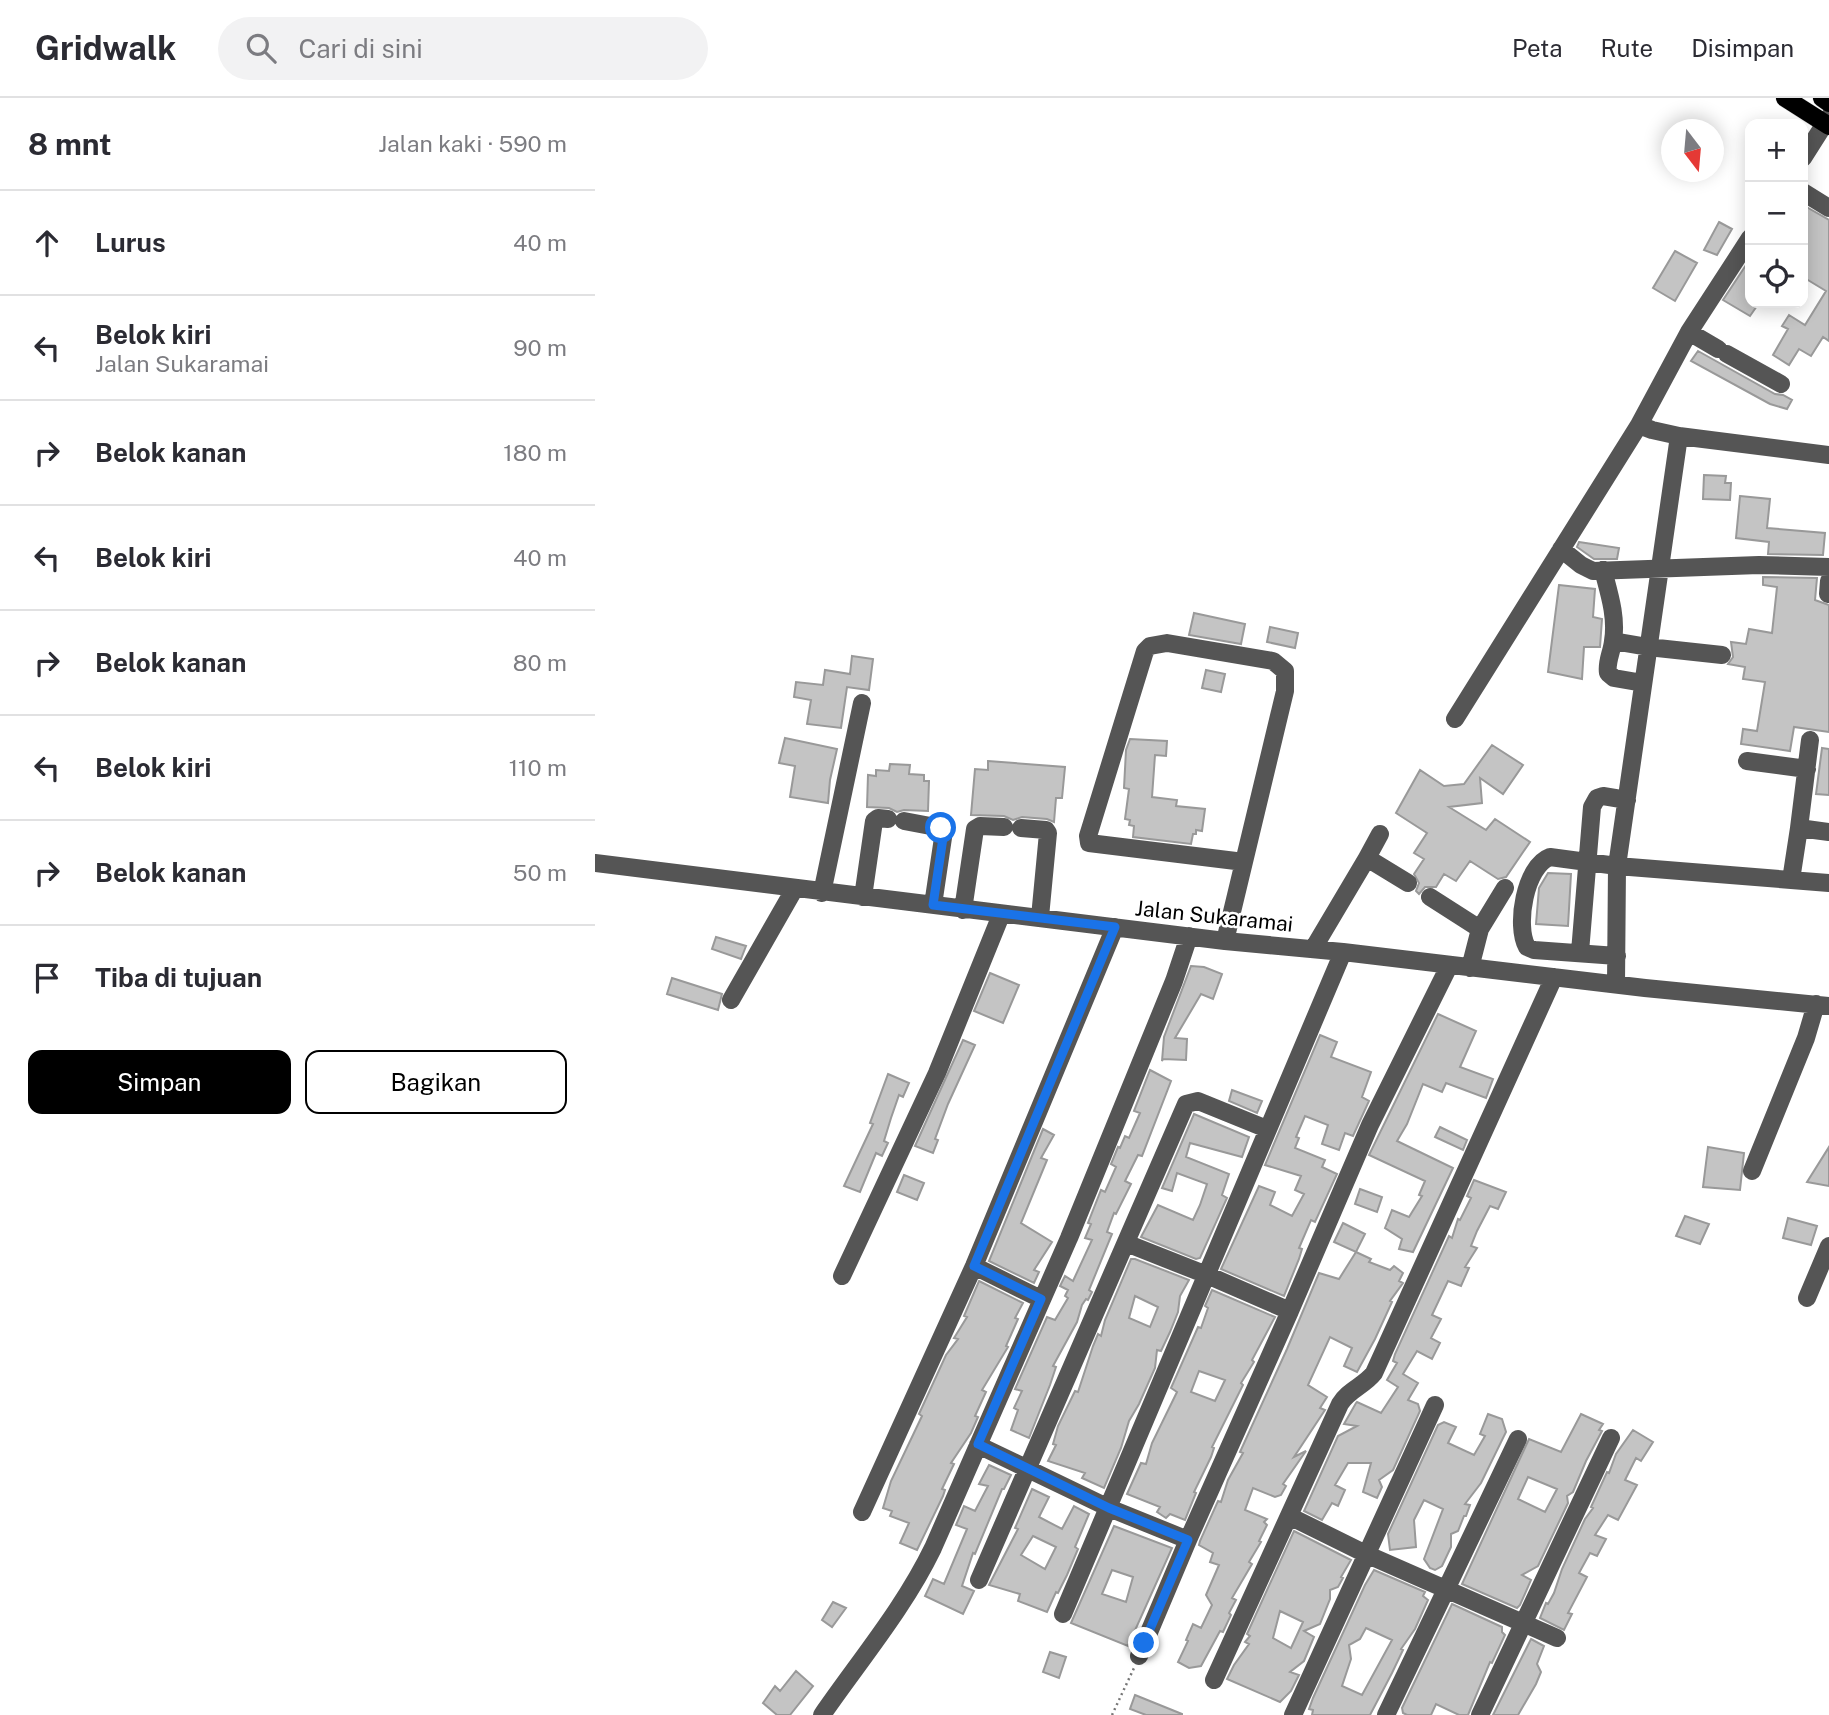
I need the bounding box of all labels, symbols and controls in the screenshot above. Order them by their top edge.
search box [218,17,708,80]
text: Gridwalk [35,29,176,67]
icon: search [242,29,280,67]
text: Cari di sini [298,33,423,64]
text: Peta [1512,34,1563,62]
text: Rute [1601,34,1653,62]
text: Disimpan [1691,34,1794,62]
north arrow [1661,119,1724,182]
map controls [1745,119,1808,308]
button: + [1745,119,1808,182]
text: 8 mnt [28,126,112,162]
text: Jalan kaki · 590 m [378,130,567,157]
button: − [1745,182,1808,245]
icon: ahead [28,224,66,262]
text: Lurus [95,227,166,258]
text: 40 m [513,229,567,256]
button: locate [1745,245,1808,308]
text: Belok kiri [95,319,211,350]
icon: left [28,329,66,367]
text: 90 m [513,334,567,361]
text: Jalan Sukaramai [95,350,269,377]
icon: right [28,434,66,472]
text: Belok kanan [95,437,246,468]
text: 180 m [503,439,567,466]
icon: left [28,539,66,577]
text: Belok kiri [95,542,211,573]
text: 40 m [513,544,567,571]
icon: right [28,644,66,682]
text: Belok kanan [95,647,246,678]
text: 80 m [513,649,567,676]
icon: left [28,749,66,787]
text: Belok kiri [95,752,211,783]
text: 110 m [509,754,567,781]
route start [925,812,956,843]
icon: right [28,854,66,892]
text: Belok kanan [95,857,246,888]
text: 50 m [513,859,567,886]
street label: Jalan Sukaramai [1134,895,1294,937]
icon: arrive [28,959,66,997]
text: Tiba di tujuan [95,962,262,993]
button: Simpan [28,1050,291,1114]
button: Bagikan [305,1050,567,1114]
route end [1128,1627,1159,1658]

